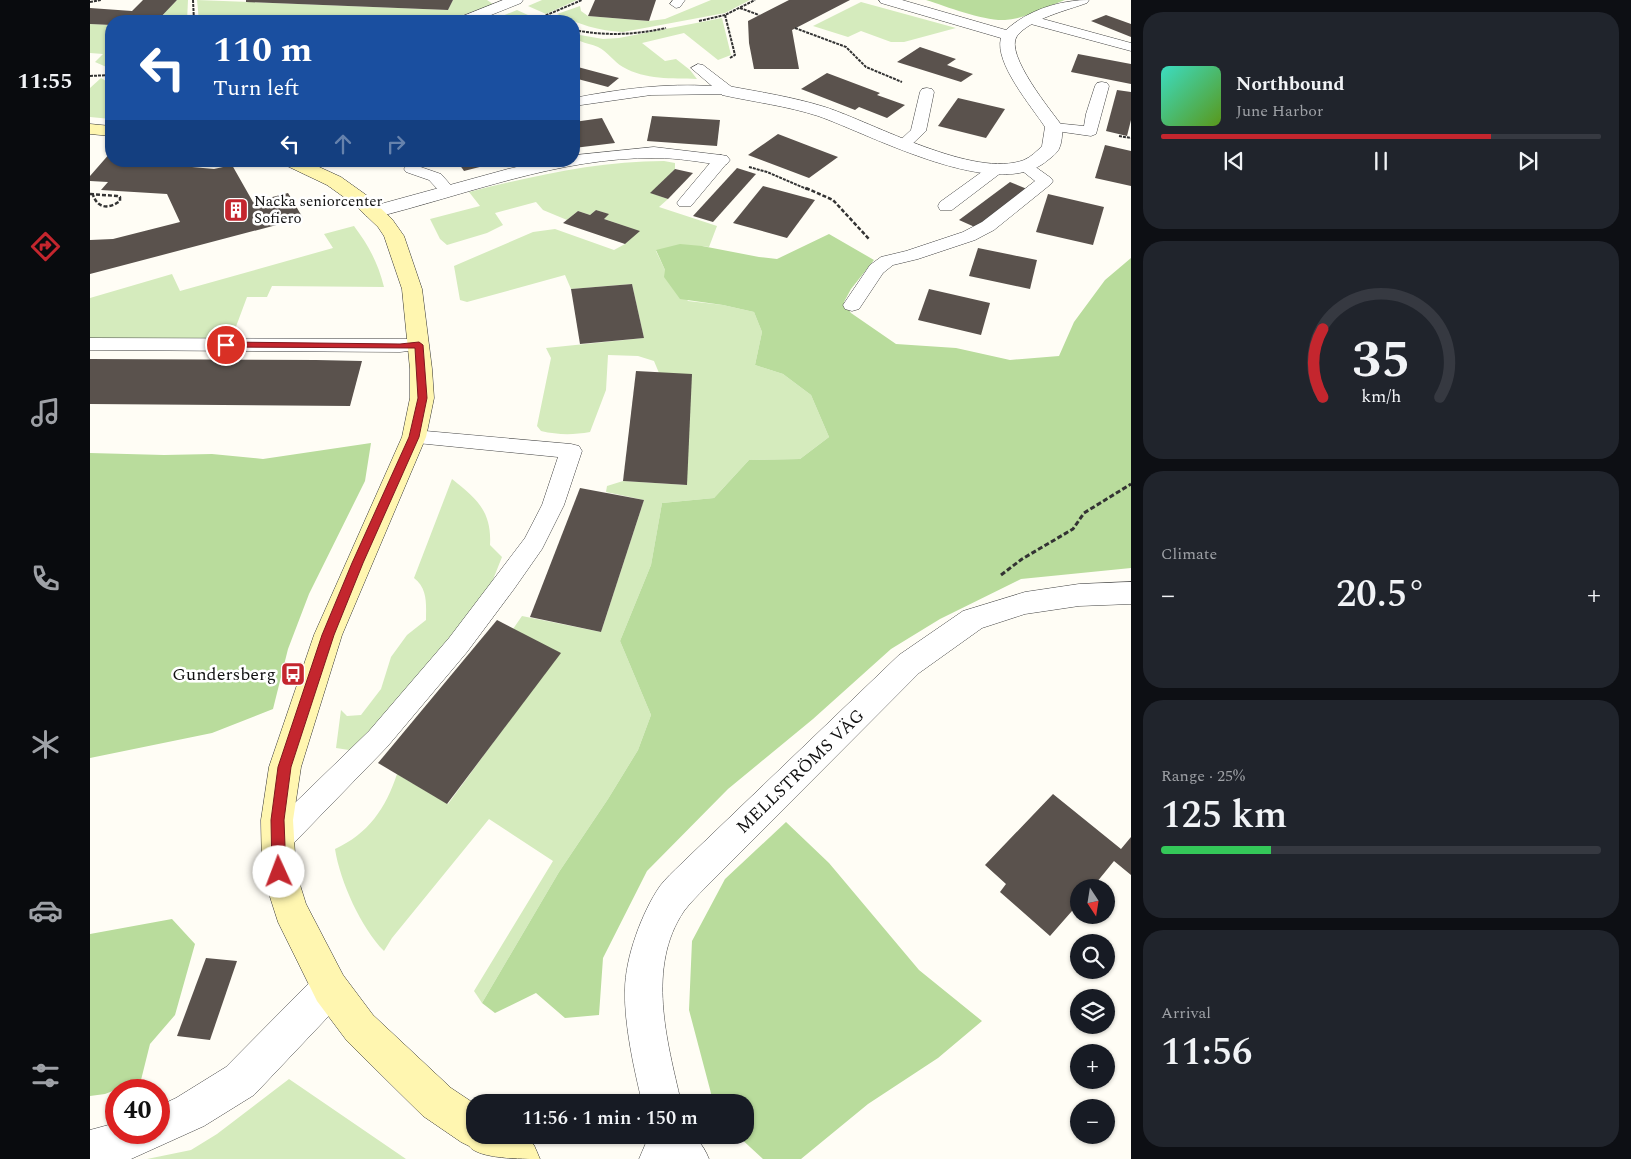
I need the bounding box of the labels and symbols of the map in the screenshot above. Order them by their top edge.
place label: Nacka seniorcenter Sofiero [254,190,382,230]
building icon: Nacka seniorcenter Sofiero [223,197,249,223]
pin [205,324,247,366]
place label: Gundersberg [172,661,276,688]
bus stop icon: Gundersberg [280,661,306,687]
street label: MELLSTRÖMS VÄG [730,703,871,840]
position arrow [252,845,304,897]
north arrow [1070,879,1115,924]
speed limit sign: 40 [105,1079,170,1144]

